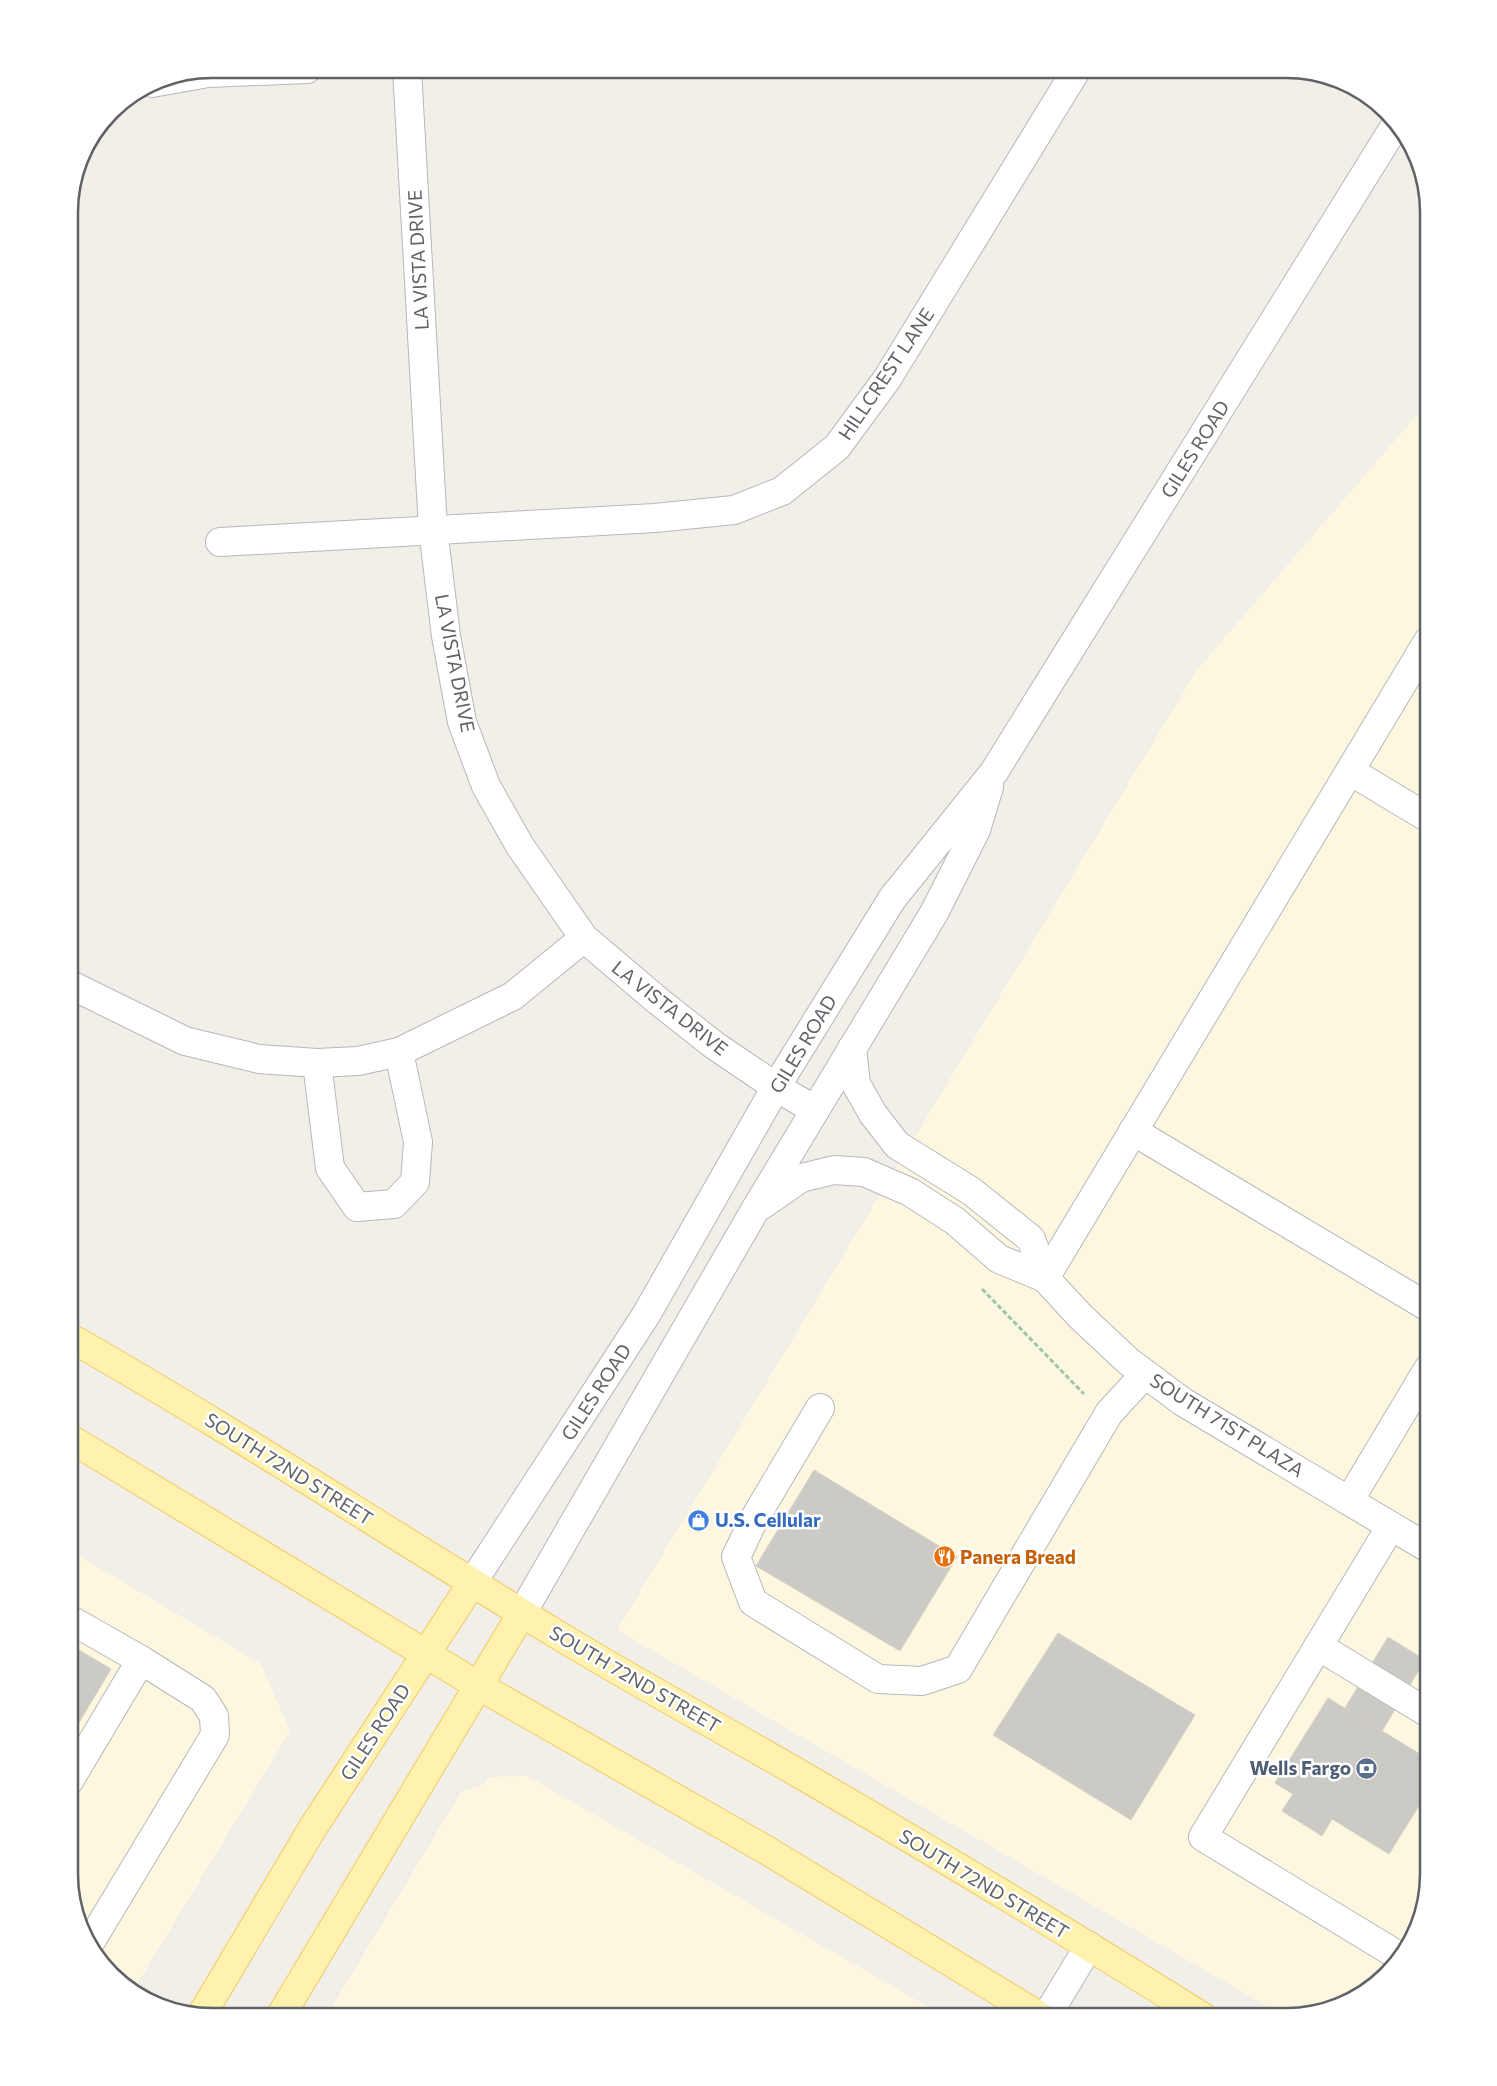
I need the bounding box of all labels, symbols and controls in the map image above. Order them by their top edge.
street label: LA VISTA DRIVE [402,189,433,331]
street label: HILLCREST LANE [833,303,938,444]
street label: GILES ROAD [1155,396,1234,502]
street label: LA VISTA DRIVE [431,592,480,734]
street label: LA VISTA DRIVE [608,955,733,1060]
street label: GILES ROAD [764,990,841,1097]
street label: GILES ROAD [556,1339,635,1444]
street label: SOUTH 71ST PLAZA [1146,1368,1309,1481]
street label: SOUTH 72ND STREET [201,1408,377,1530]
shop icon: U.S. Cellular [687,1508,711,1532]
place label: U.S. Cellular [715,1508,821,1531]
restaurant icon: Panera Bread [932,1545,956,1569]
place label: Panera Bread [960,1545,1076,1568]
street label: SOUTH 72ND STREET [546,1620,725,1737]
street label: GILES ROAD [335,1679,414,1784]
place label: Wells Fargo [1250,1756,1351,1779]
bank icon: Wells Fargo [1355,1756,1379,1780]
street label: SOUTH 72ND STREET [895,1824,1073,1943]

